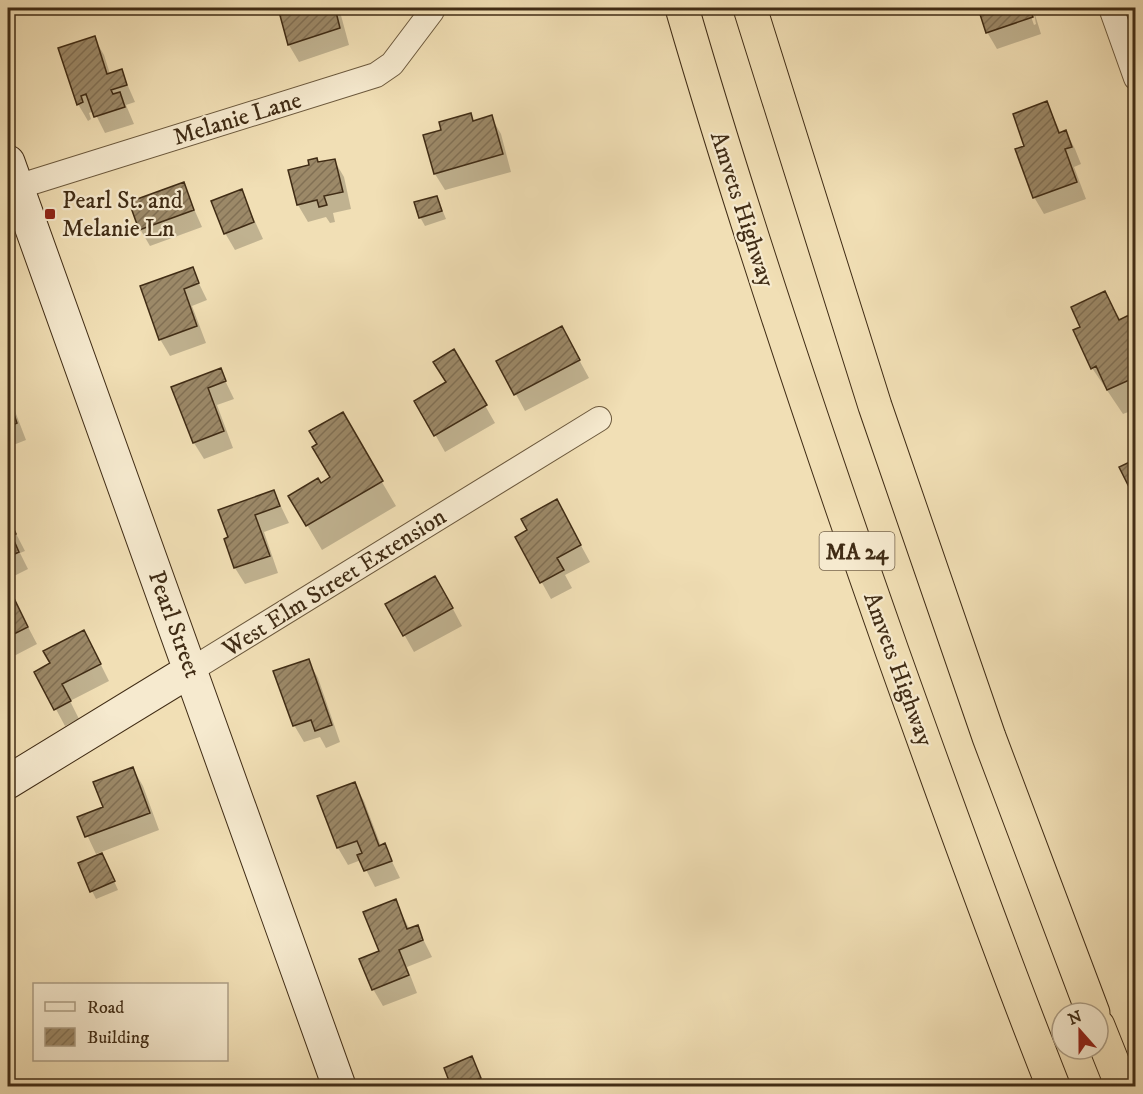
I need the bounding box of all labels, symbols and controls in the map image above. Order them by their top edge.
street label: Melanie Lane [169,85,305,153]
street label: Amvets Highway [703,128,781,291]
place label: Pearl St. and Melanie Ln [62,186,183,244]
marker: Pearl St. and Melanie Ln [43,207,57,221]
street label: West Elm Street Extension [216,501,452,665]
road number: MA 24 [820,532,894,570]
street label: Pearl Street [141,567,207,682]
street label: Amvets Highway [856,588,940,751]
legend [33,983,228,1061]
text: Road [87,997,124,1019]
north arrow [1050,1001,1110,1061]
text: N [1065,1006,1085,1030]
text: Building [87,1027,149,1049]

